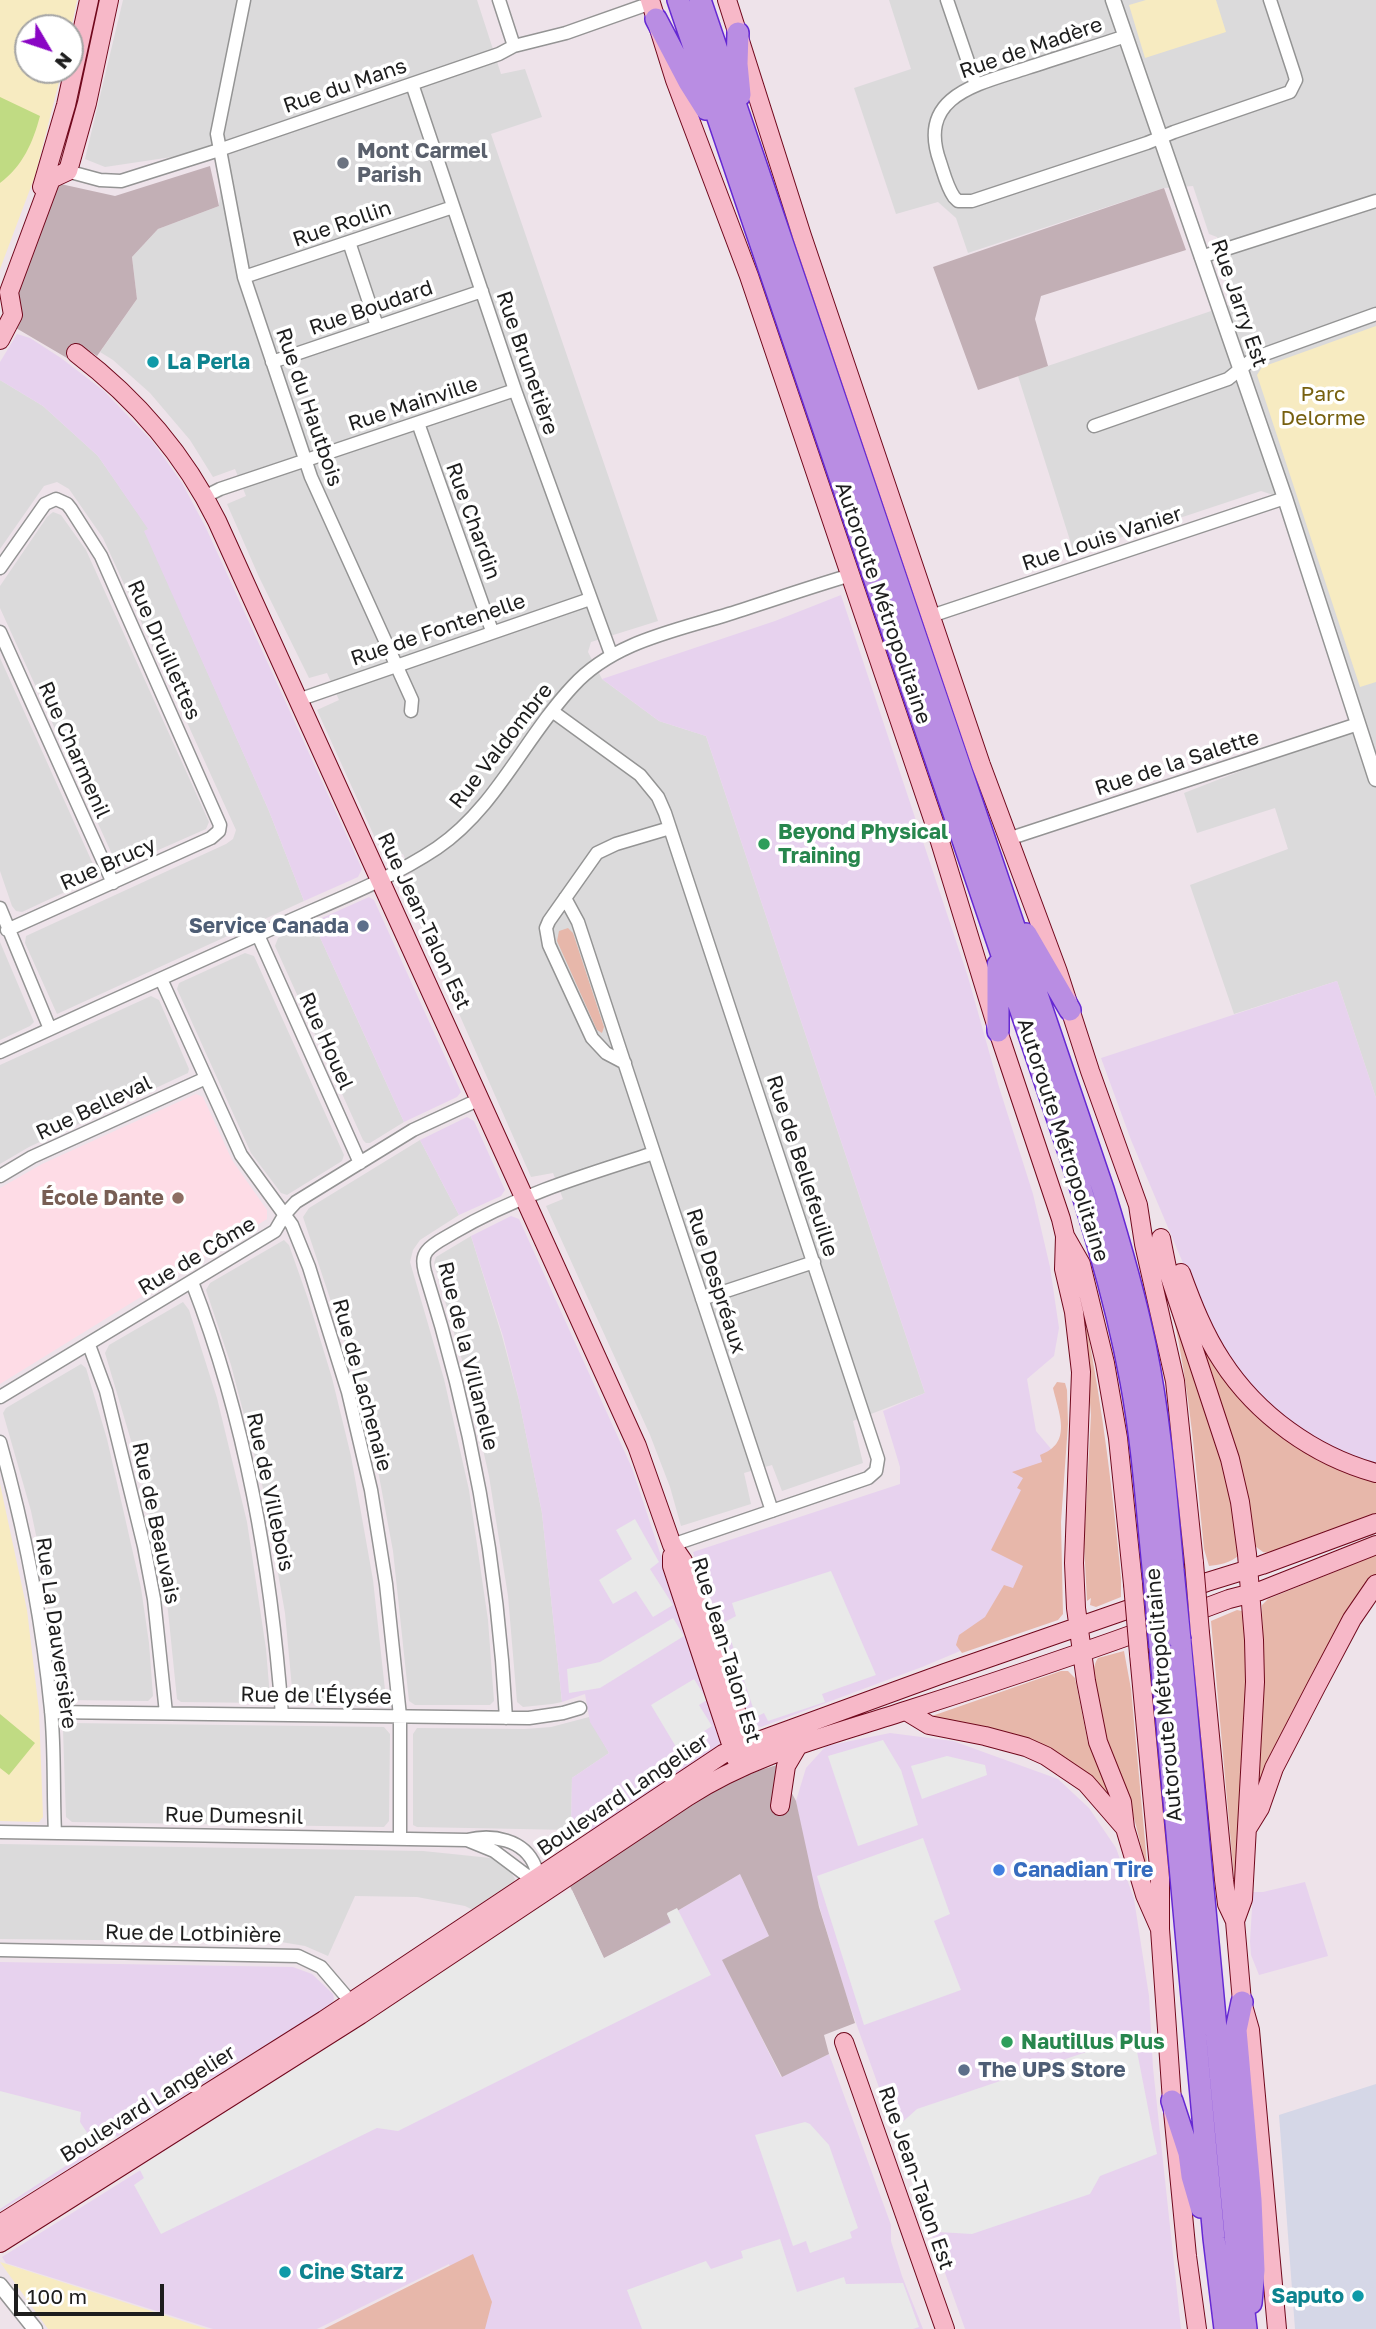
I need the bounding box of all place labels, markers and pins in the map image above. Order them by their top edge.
place label: Mont Carmel Parish [357,138,488,188]
marker: Mont Carmel Parish [335,155,351,171]
place label: La Perla [167,349,250,375]
marker: La Perla [145,354,161,370]
place label: Beyond Physical Training [778,819,948,869]
marker: Beyond Physical Training [756,836,772,852]
place label: Service Canada [189,913,349,939]
marker: Service Canada [355,918,371,934]
place label: École Dante [41,1185,164,1211]
marker: École Dante [170,1190,186,1206]
place label: Canadian Tire [1013,1857,1153,1883]
marker: Canadian Tire [991,1862,1007,1878]
place label: Nautillus Plus [1021,2029,1165,2055]
marker: Nautillus Plus [999,2034,1015,2050]
place label: The UPS Store [978,2057,1126,2083]
marker: The UPS Store [956,2062,972,2078]
place label: Cine Starz [299,2259,404,2285]
marker: Cine Starz [277,2264,293,2280]
place label: Saputo [1271,2283,1344,2309]
marker: Saputo [1350,2288,1366,2304]

